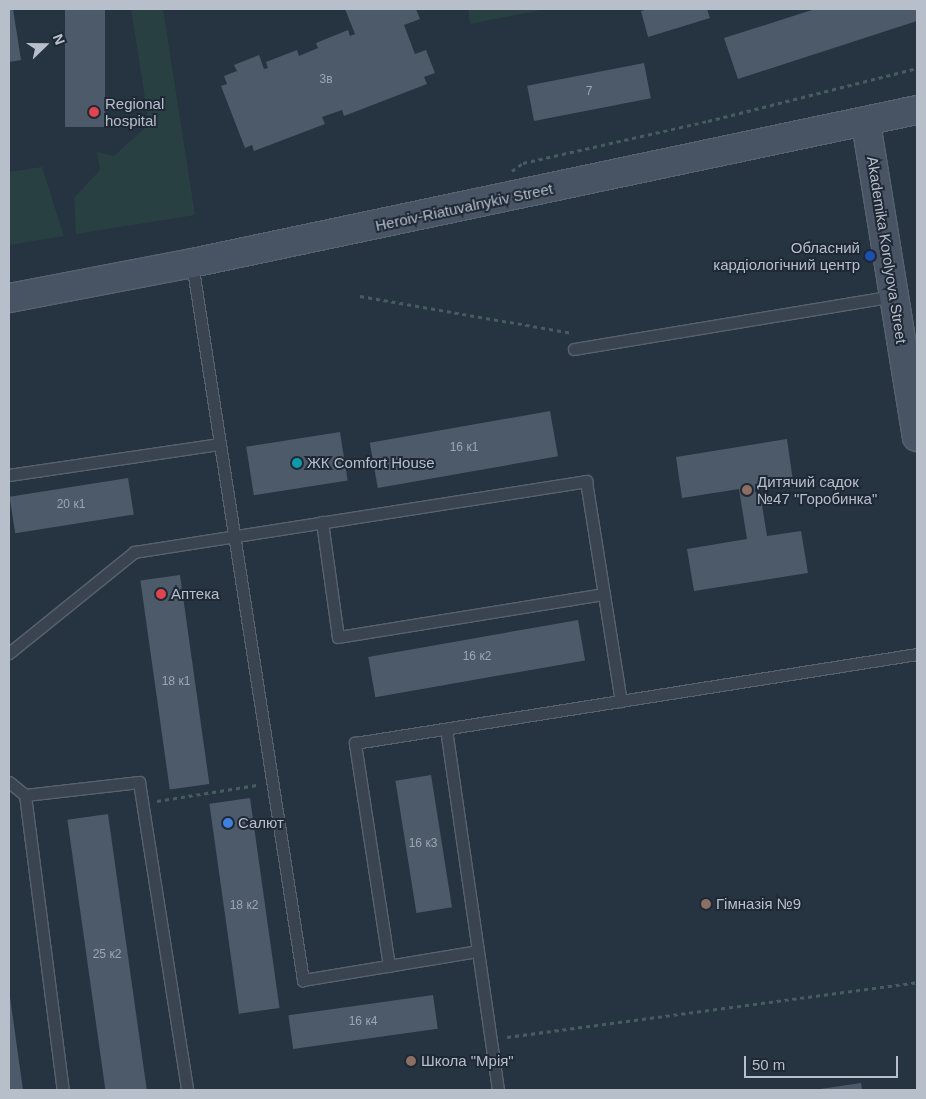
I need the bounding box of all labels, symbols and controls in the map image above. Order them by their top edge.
north arrow [20,20,70,70]
text: N [50,32,68,47]
house number: 3в [319,73,333,87]
house number: 7 [586,85,592,99]
place label: Regional hospital [105,94,164,129]
marker: Regional hospital [87,105,101,119]
street label: Akademika Korolyova Street [863,155,911,345]
street label: Heroiv-Riatuvalnykiv Street [374,179,554,235]
place label: Обласний кардіологічний центр [713,238,860,273]
marker: Обласний кардіологічний центр [864,250,876,262]
house number: 16 к1 [450,441,478,455]
place label: ЖК Comfort House [307,454,435,472]
marker: ЖК Comfort House [291,457,303,469]
place label: Дитячий садок №47 "Горобинка" [757,472,877,507]
marker: Дитячий садок №47 "Горобинка" [741,484,753,496]
house number: 20 к1 [57,498,85,512]
place label: Аптека [171,585,219,603]
marker: Аптека [155,588,167,600]
house number: 16 к2 [463,650,491,664]
house number: 18 к1 [162,675,190,689]
place label: Салют [238,814,284,832]
marker: Салют [222,817,234,829]
house number: 16 к3 [409,837,437,851]
place label: Гімназія №9 [716,895,801,913]
marker: Гімназія №9 [700,898,712,910]
house number: 18 к2 [230,899,258,913]
house number: 25 к2 [93,948,121,962]
house number: 16 к4 [349,1015,377,1029]
scale bar [746,1046,900,1078]
place label: Школа "Мрія" [421,1052,514,1070]
marker: Школа "Мрія" [405,1055,417,1067]
text: 50 m [752,1056,785,1073]

